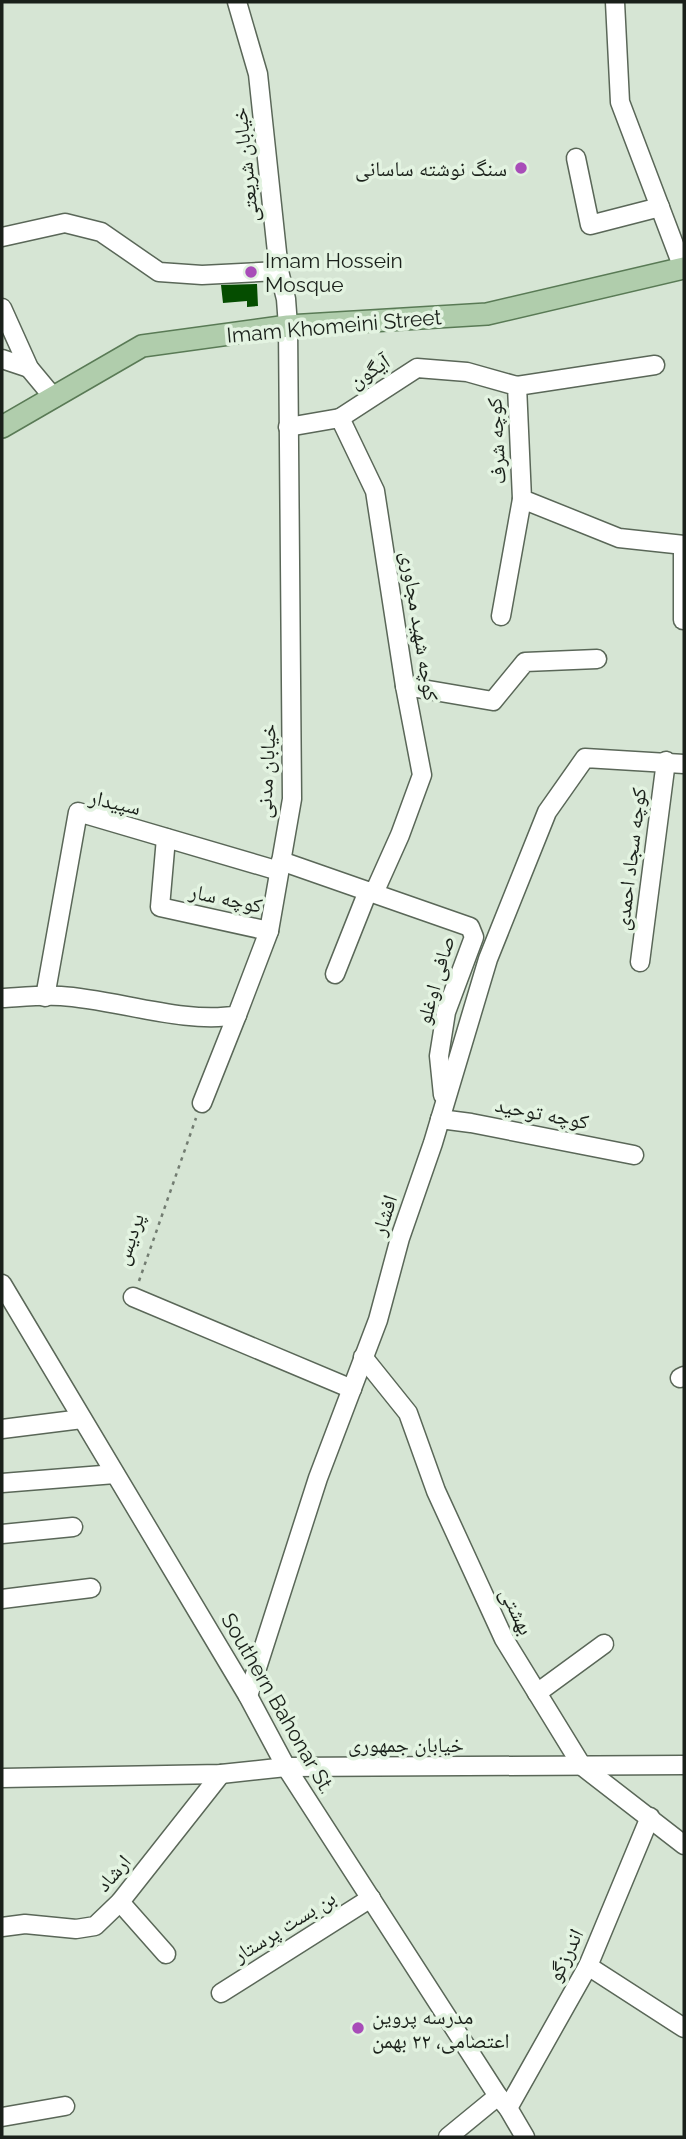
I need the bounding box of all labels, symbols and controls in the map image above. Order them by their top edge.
street label: خیابان شریعتی [227,106,264,224]
place label: سنگ نوشته ساسانی [355,156,507,182]
marker: سنگ نوشته ساسانی [513,160,529,176]
place label: Imam Hossein Mosque [265,248,403,297]
marker: Imam Hossein Mosque [243,264,259,280]
street label: Imam Khomeini Street [226,304,442,348]
street label: آیگون [344,348,395,393]
street label: کوچه شرف [481,397,511,485]
street label: کوچه شهید مجاوری [396,549,444,703]
street label: خیابان مدنی [251,723,282,819]
street label: سپیدار [86,784,143,820]
street label: کوچه سجاد احمدی [609,786,651,932]
street label: کوچه سار [186,878,265,918]
street label: صافی اوغلو [410,933,460,1027]
street label: کوچه توحید [493,1092,591,1134]
street label: افشار [365,1192,402,1239]
street label: پردیس [109,1210,150,1268]
street label: بهشتی [494,1583,539,1639]
street label: Southern Bahonar St. [216,1608,340,1798]
street label: خیابان جمهوری [348,1732,464,1757]
street label: ارشاد [90,1849,136,1897]
street label: بن بست پرستار [227,1885,340,1969]
street label: اندرزگو [542,1925,588,1985]
place label: مدرسه پروین اعتصامی، ۲۲ بهمن [372,2004,510,2054]
marker: مدرسه پروین اعتصامی، ۲۲ بهمن [350,2020,366,2036]

